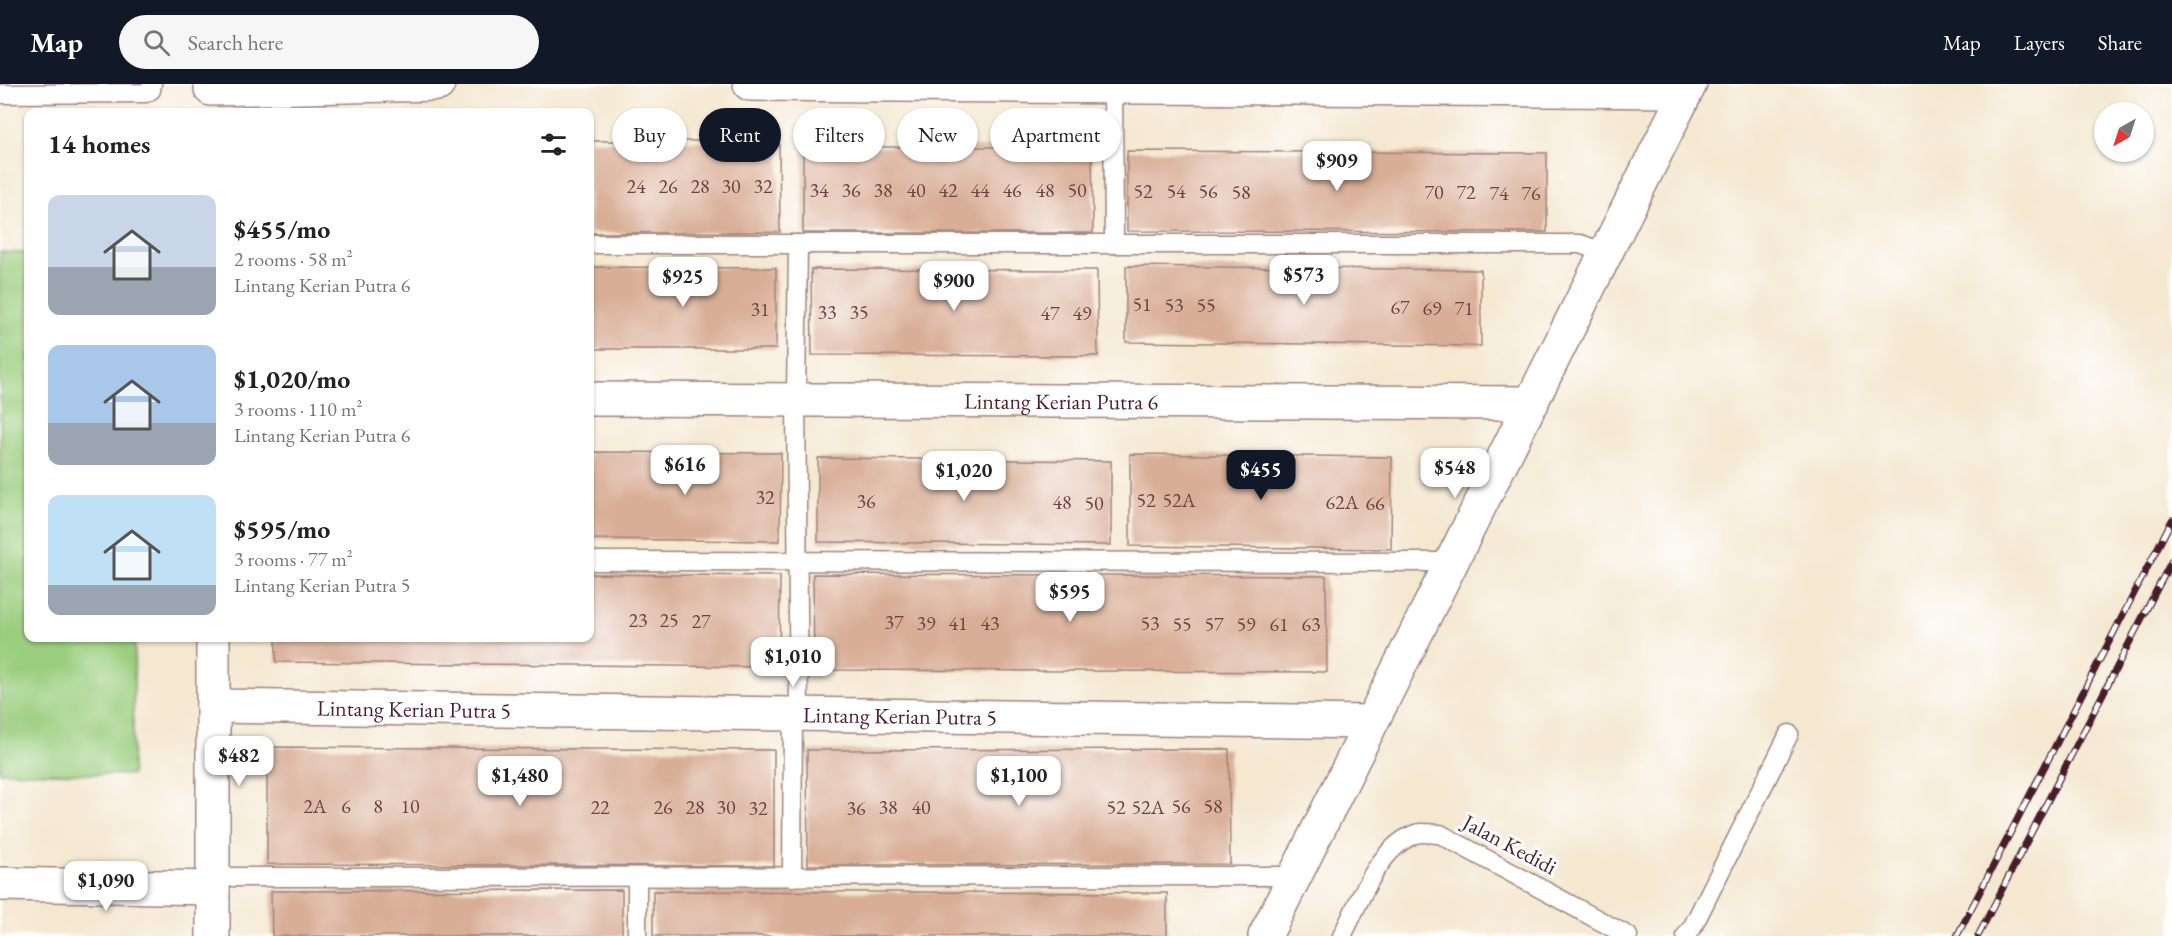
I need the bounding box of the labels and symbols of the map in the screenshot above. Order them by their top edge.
north arrow [2094,102,2154,162]
pin: $909 [1301,141,1373,192]
house number: 24 [626,173,646,199]
house number: 26 [658,173,678,199]
house number: 28 [690,173,710,199]
house number: 30 [721,173,741,199]
house number: 32 [753,173,773,199]
house number: 34 [809,177,829,203]
house number: 36 [841,177,861,203]
house number: 38 [873,177,893,203]
house number: 40 [906,177,926,203]
house number: 42 [938,177,958,203]
house number: 44 [970,177,990,203]
house number: 46 [1002,177,1022,203]
house number: 48 [1035,177,1055,203]
house number: 50 [1067,177,1087,203]
house number: 52 [1133,178,1153,204]
house number: 54 [1166,178,1186,204]
house number: 56 [1198,178,1218,204]
house number: 58 [1231,179,1251,205]
house number: 70 [1424,179,1444,205]
house number: 72 [1456,179,1476,205]
house number: 74 [1489,180,1509,206]
house number: 76 [1521,180,1541,206]
pin: $573 [1268,255,1340,306]
pin: $925 [647,257,719,308]
pin: $900 [918,261,990,312]
house number: 51 [1132,291,1152,317]
house number: 53 [1164,292,1184,318]
house number: 55 [1196,292,1216,318]
house number: 67 [1390,294,1410,320]
house number: 69 [1422,295,1442,321]
house number: 71 [1454,295,1474,321]
house number: 31 [750,296,770,322]
house number: 33 [817,299,837,325]
house number: 35 [849,299,869,325]
house number: 47 [1040,300,1060,326]
house number: 49 [1072,300,1092,326]
street label: Lintang Kerian Putra 6 [964,387,1159,416]
pin: $616 [649,445,721,496]
pin: $548 [1419,448,1491,499]
pin: $455 [1225,450,1297,501]
pin: $1,020 [915,451,1013,502]
house number: 32 [755,484,775,510]
house number: 52 [1136,487,1156,513]
house number: 52A [1162,487,1196,513]
house number: 36 [856,488,876,514]
house number: 48 [1052,489,1072,515]
house number: 62A [1325,489,1359,515]
house number: 50 [1084,490,1104,516]
house number: 66 [1365,490,1385,516]
pin: $595 [1034,572,1106,623]
house number: 23 [628,607,648,633]
house number: 25 [659,607,679,633]
house number: 27 [691,608,711,634]
house number: 37 [884,609,904,635]
house number: 39 [916,610,936,636]
house number: 41 [948,610,968,636]
house number: 43 [980,610,1000,636]
house number: 53 [1140,610,1160,636]
house number: 55 [1172,611,1192,637]
house number: 57 [1204,611,1224,637]
house number: 59 [1236,611,1256,637]
house number: 61 [1269,611,1289,637]
house number: 63 [1301,611,1321,637]
pin: $1,010 [744,637,842,688]
street label: Lintang Kerian Putra 5 [317,693,511,725]
street label: Lintang Kerian Putra 5 [803,700,997,732]
pin: $482 [203,736,275,787]
pin: $1,480 [471,756,569,807]
pin: $1,100 [970,756,1068,807]
house number: 2A [303,793,327,819]
house number: 6 [341,793,351,819]
house number: 8 [373,793,383,819]
house number: 10 [400,793,420,819]
house number: 56 [1171,793,1191,819]
house number: 58 [1203,793,1223,819]
house number: 22 [590,794,610,820]
house number: 26 [653,794,673,820]
house number: 28 [685,794,705,820]
house number: 30 [716,794,736,820]
house number: 38 [878,794,898,820]
house number: 40 [911,794,931,820]
house number: 52 [1106,794,1126,820]
house number: 52A [1131,794,1165,820]
house number: 32 [748,795,768,821]
house number: 36 [846,795,866,821]
street label: Jalan Kedidi [1456,807,1562,881]
pin: $1,090 [57,861,155,912]

